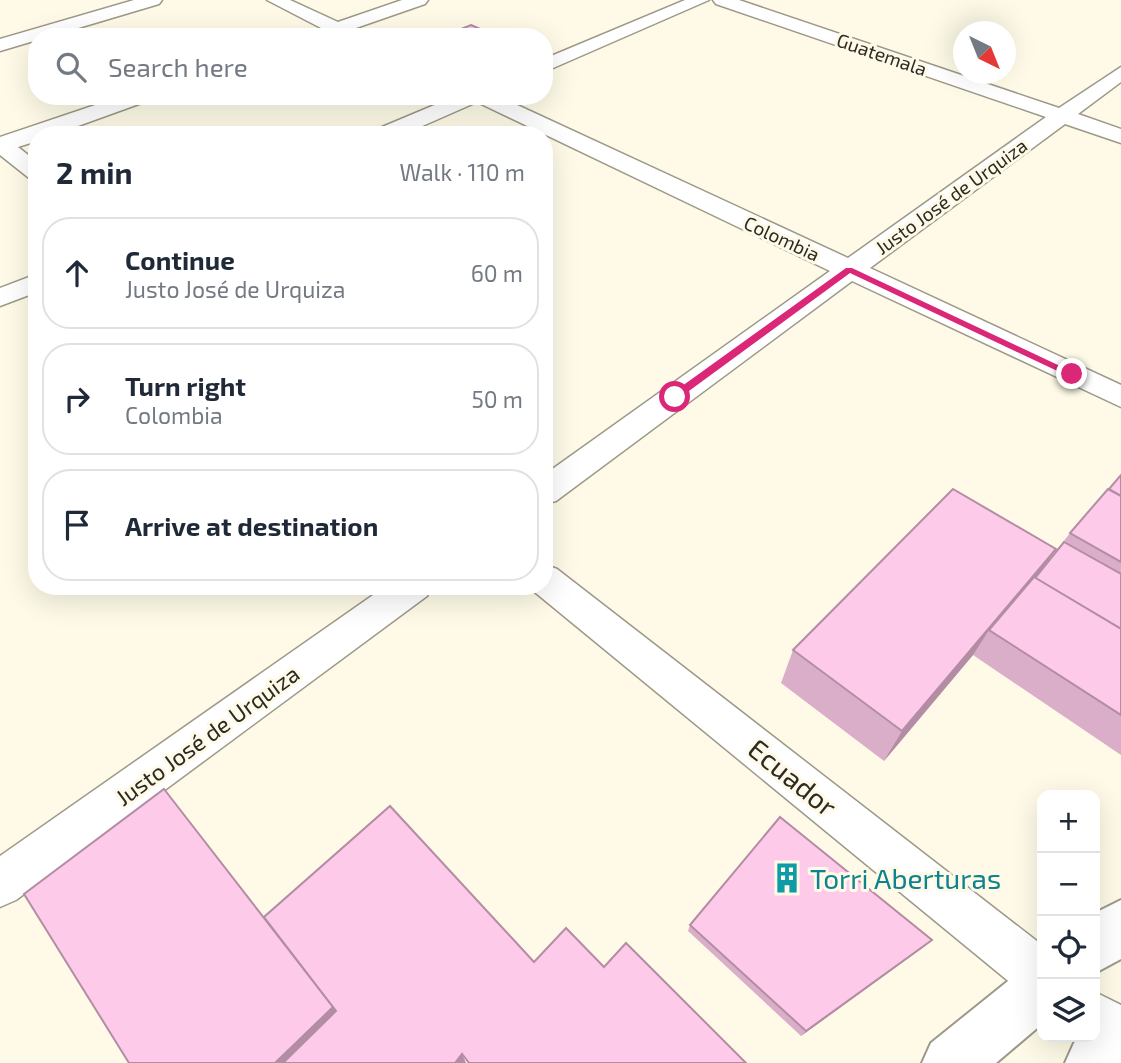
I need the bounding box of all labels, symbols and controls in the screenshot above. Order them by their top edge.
north arrow [953,21,1016,84]
search box [28,28,553,105]
street label: Guatemala [834,28,930,80]
icon: search [52,48,90,86]
text: Search here [108,51,248,82]
street label: Justo José de Urquiza [871,133,1031,259]
text: 2 min [56,154,133,190]
text: Walk · 110 m [399,158,525,186]
street label: Colombia [741,211,823,265]
text: Continue [125,244,235,275]
icon: ahead [58,254,96,292]
text: 60 m [471,259,523,287]
text: Justo José de Urquiza [125,275,345,303]
route end [1056,358,1087,389]
text: Turn right [125,370,246,401]
icon: right [58,380,96,418]
route start [659,381,690,412]
text: 50 m [472,385,523,413]
text: Colombia [125,401,223,429]
icon: arrive [58,506,96,544]
text: Arrive at destination [125,510,378,541]
street label: Justo José de Urquiza [110,659,304,811]
street label: Ecuador [742,731,844,823]
map controls [1037,790,1100,1042]
button: + [1037,790,1100,853]
button: − [1037,853,1100,916]
building icon: Torri Aberturas [770,861,804,895]
place label: Torri Aberturas [810,861,1001,895]
button: locate [1037,916,1100,979]
button: layers [1037,979,1100,1042]

